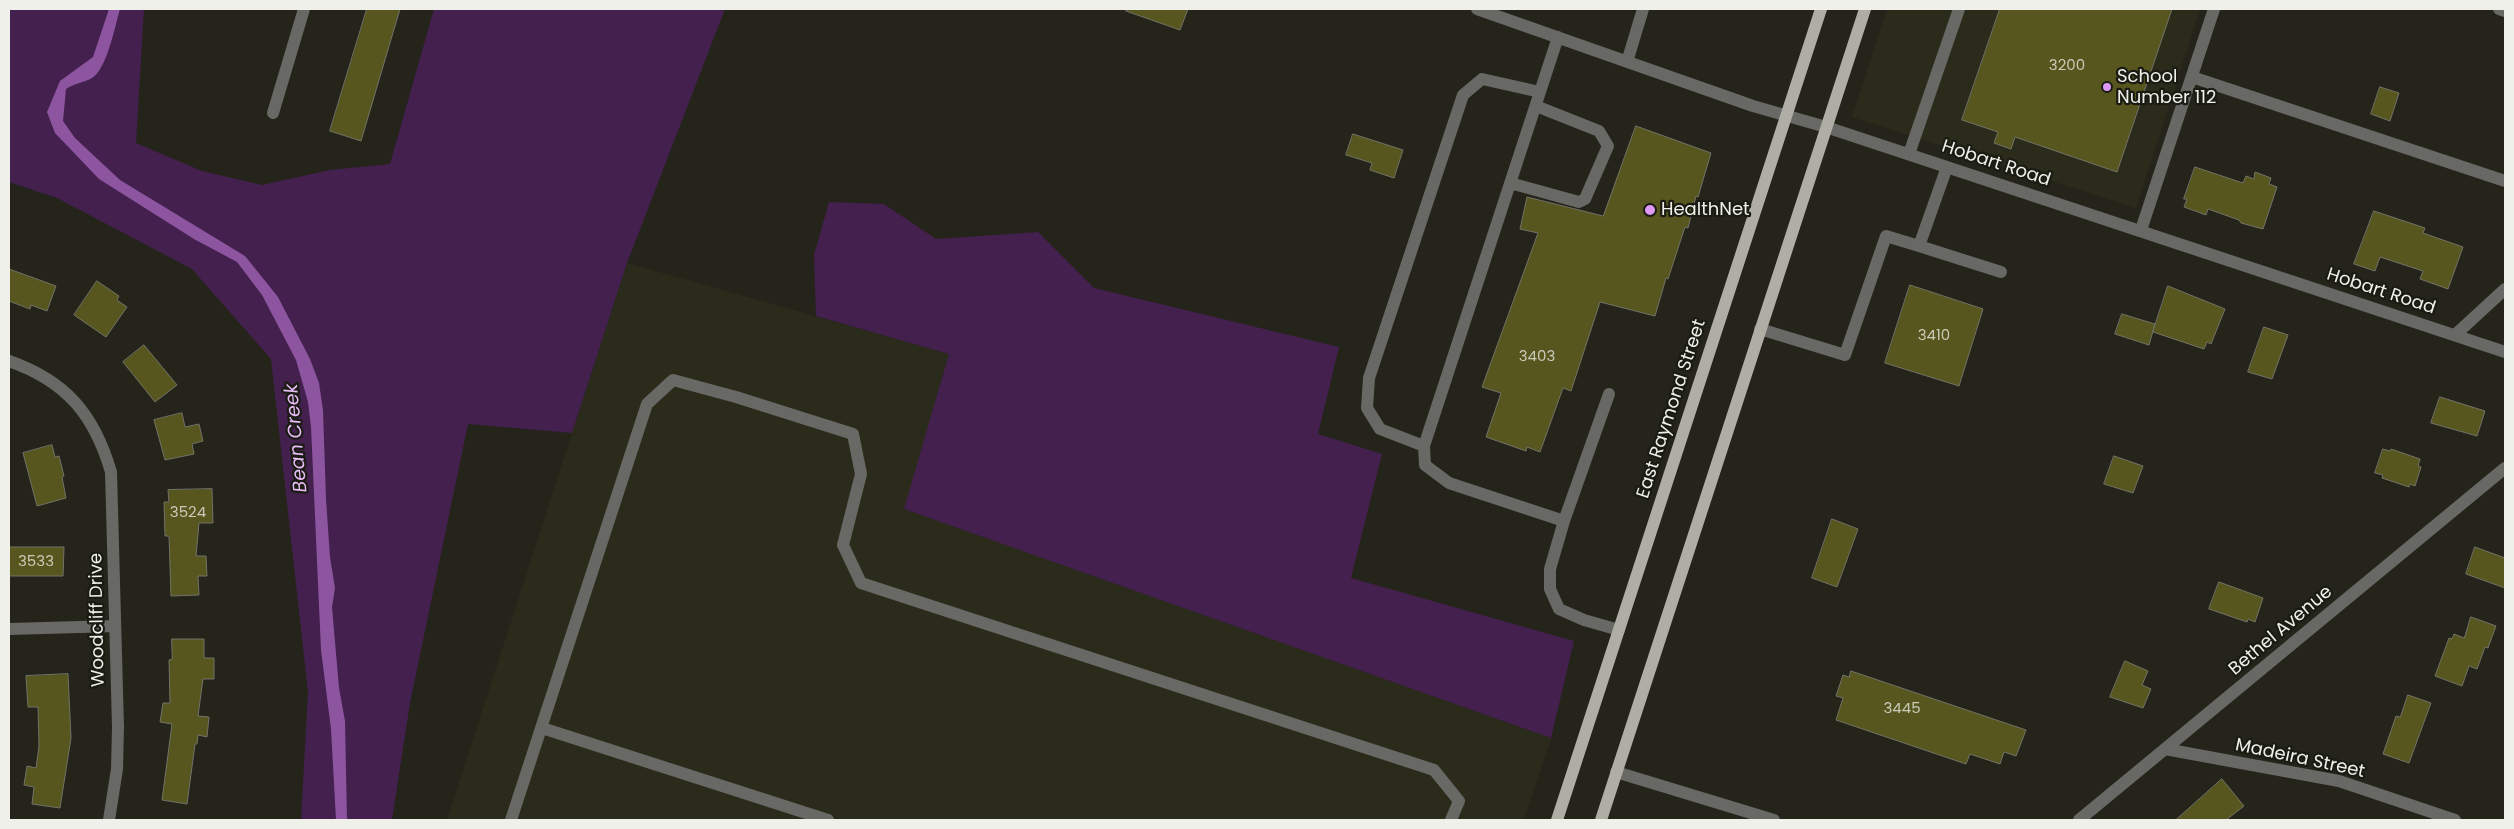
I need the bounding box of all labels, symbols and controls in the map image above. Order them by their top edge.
house number: 3200 [2049,57,2085,75]
place label: School Number 112 [2117,66,2216,108]
marker: School Number 112 [2101,81,2113,93]
street label: Hobart Road [1939,136,2053,192]
place label: HealthNet [1661,199,1750,221]
marker: HealthNet [1643,203,1657,217]
street label: Hobart Road [2324,264,2438,320]
street label: East Raymond Street [1633,317,1711,501]
house number: 3410 [1918,327,1950,345]
house number: 3403 [1519,348,1555,366]
water label: Bean Creek [281,383,313,493]
house number: 3524 [170,504,206,522]
house number: 3533 [18,553,54,571]
street label: Woodcliff Drive [86,553,110,687]
street label: Bethel Avenue [2225,582,2337,680]
house number: 3445 [1883,700,1921,718]
street label: Madeira Street [2233,735,2367,783]

